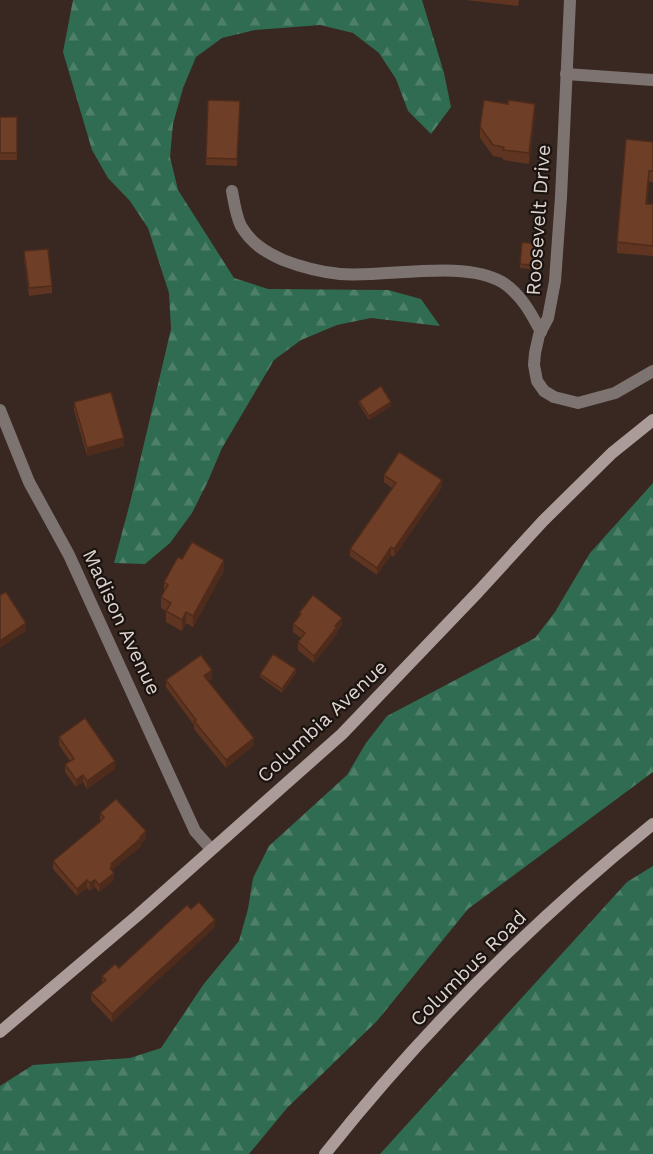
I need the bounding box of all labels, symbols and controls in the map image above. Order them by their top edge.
street label: Roosevelt Drive [521,144,555,296]
street label: Madison Avenue [78,545,166,699]
street label: Columbia Avenue [252,655,392,787]
street label: Columbus Road [405,905,531,1031]

